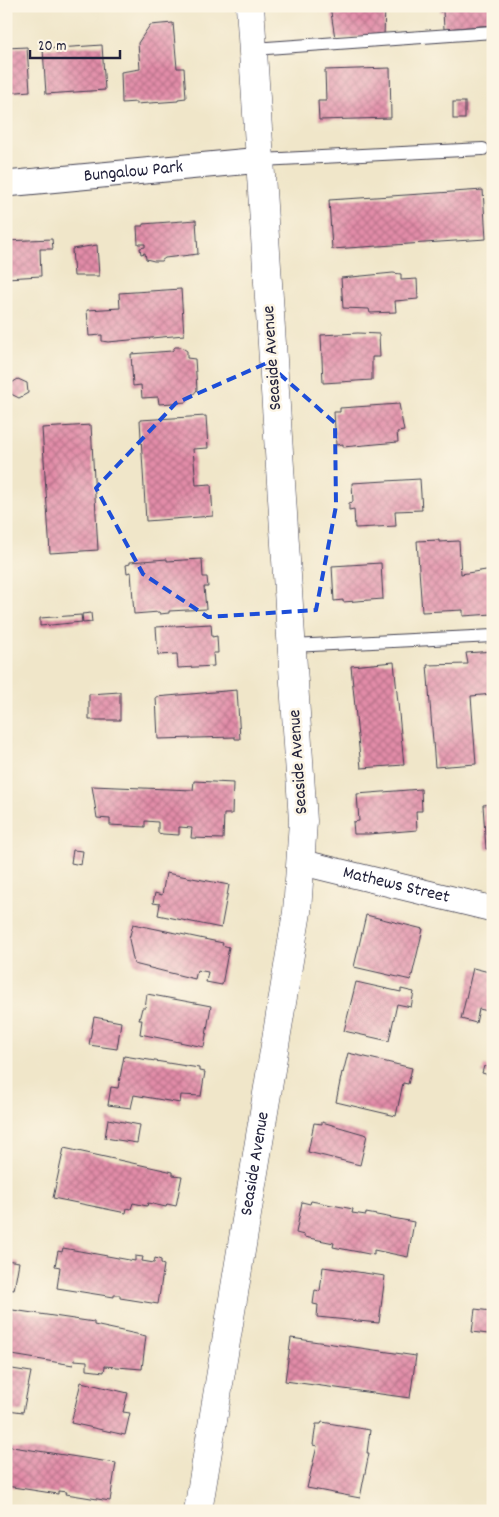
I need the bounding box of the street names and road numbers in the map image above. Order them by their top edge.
street label: Bungalow Park [83,155,184,189]
street label: Seaside Avenue [257,305,289,411]
street label: Seaside Avenue [283,709,315,815]
street label: Mathews Street [340,860,452,911]
street label: Seaside Avenue [235,1110,276,1218]

